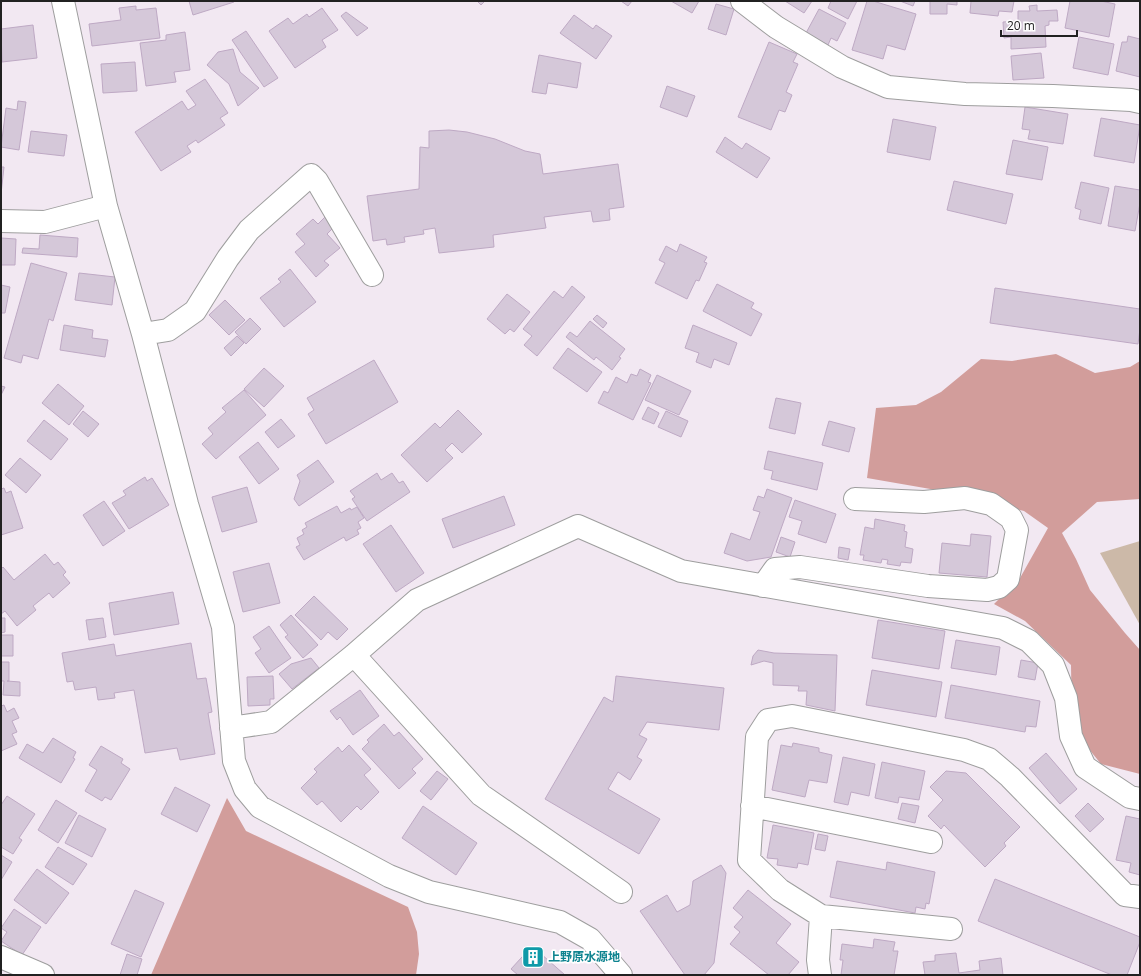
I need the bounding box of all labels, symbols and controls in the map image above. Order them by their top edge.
scale bar [1001,12,1077,38]
text: 20 m [1007,17,1035,34]
building icon: 上野原水源地 [520,944,546,970]
place label: 上野原水源地 [548,948,620,965]

